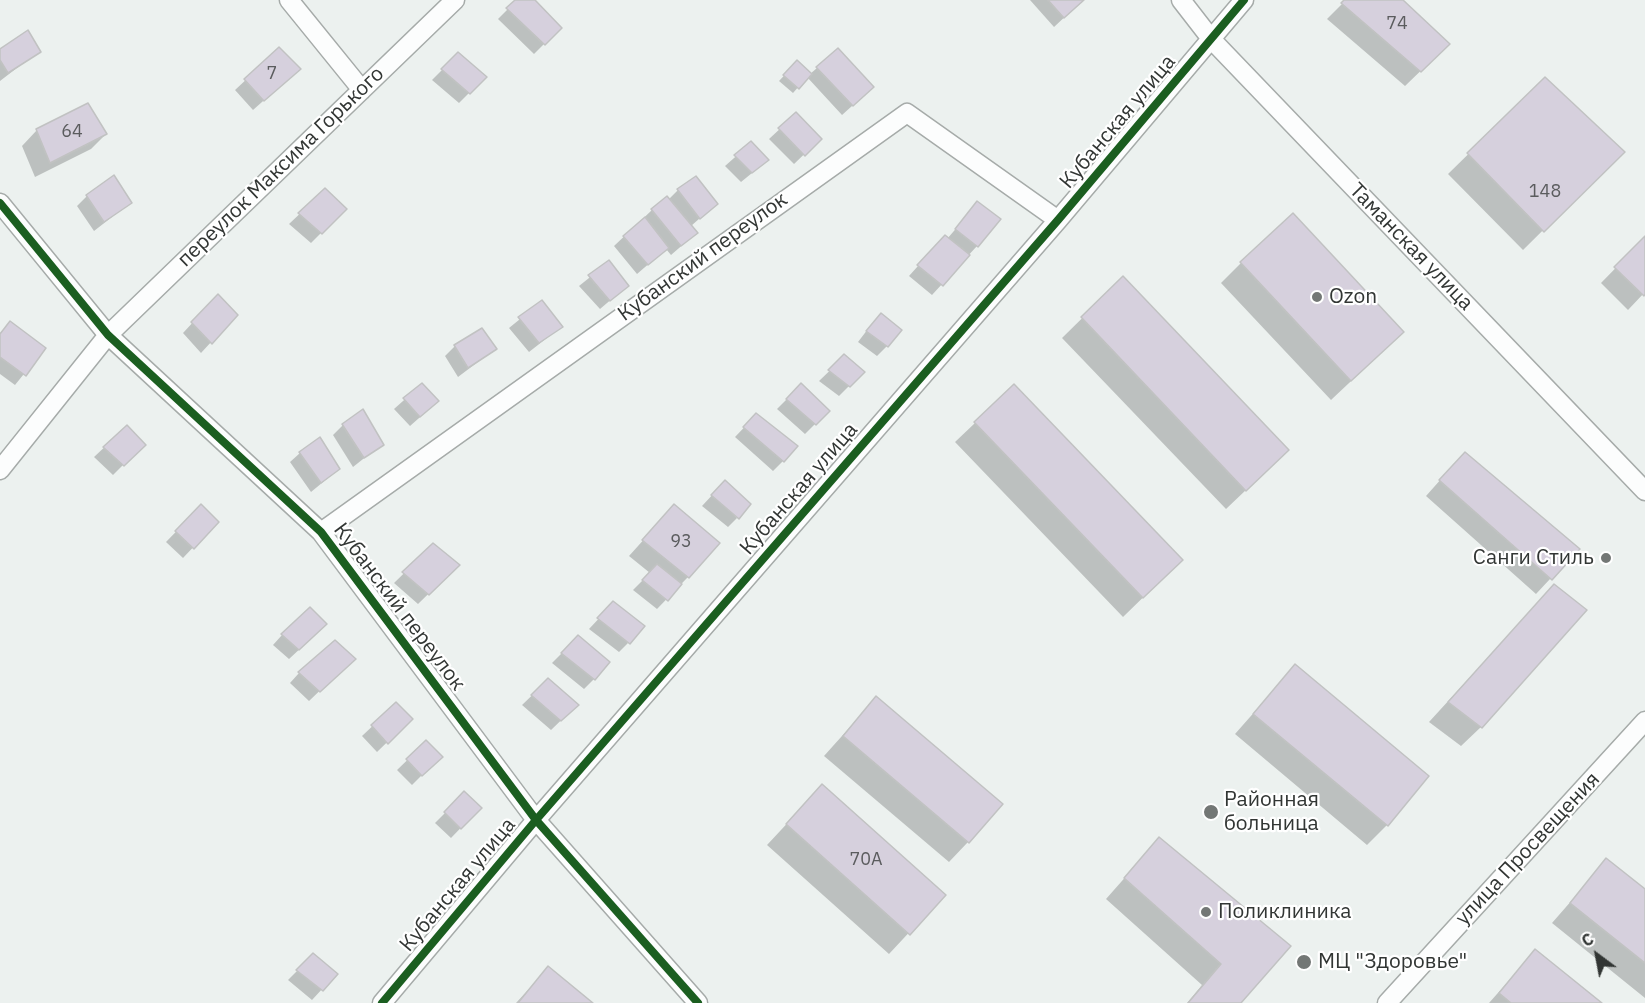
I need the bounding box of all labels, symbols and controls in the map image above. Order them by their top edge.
house number: 74 [1386,13,1408,35]
street label: Кубанская улица [1055,50,1181,194]
street label: переулок Максима Горького [173,62,389,272]
house number: 7 [267,63,277,85]
house number: 64 [61,121,83,143]
street label: Таманская улица [1344,178,1478,316]
house number: 148 [1529,181,1561,203]
street label: Кубанский переулок [613,187,793,327]
place label: Ozon [1329,284,1377,310]
marker: Ozon [1310,290,1324,304]
street label: Кубанская улица [735,418,863,560]
street label: Кубанский переулок [328,518,470,696]
house number: 93 [670,531,692,553]
place label: Санги Стиль [1473,545,1594,571]
marker: Санги Стиль [1599,551,1613,565]
street label: улица Просвещения [1451,767,1605,931]
place label: Районная больница [1224,787,1319,837]
marker: Районная больница [1202,803,1220,821]
street label: Кубанская улица [395,813,521,957]
house number: 70А [849,849,883,871]
place label: Поликлиника [1218,899,1351,925]
marker: Поликлиника [1199,905,1213,919]
north arrow [1567,925,1627,985]
text: С [1578,928,1597,951]
place label: МЦ "Здоровье" [1318,949,1467,975]
marker: МЦ "Здоровье" [1295,953,1313,971]

